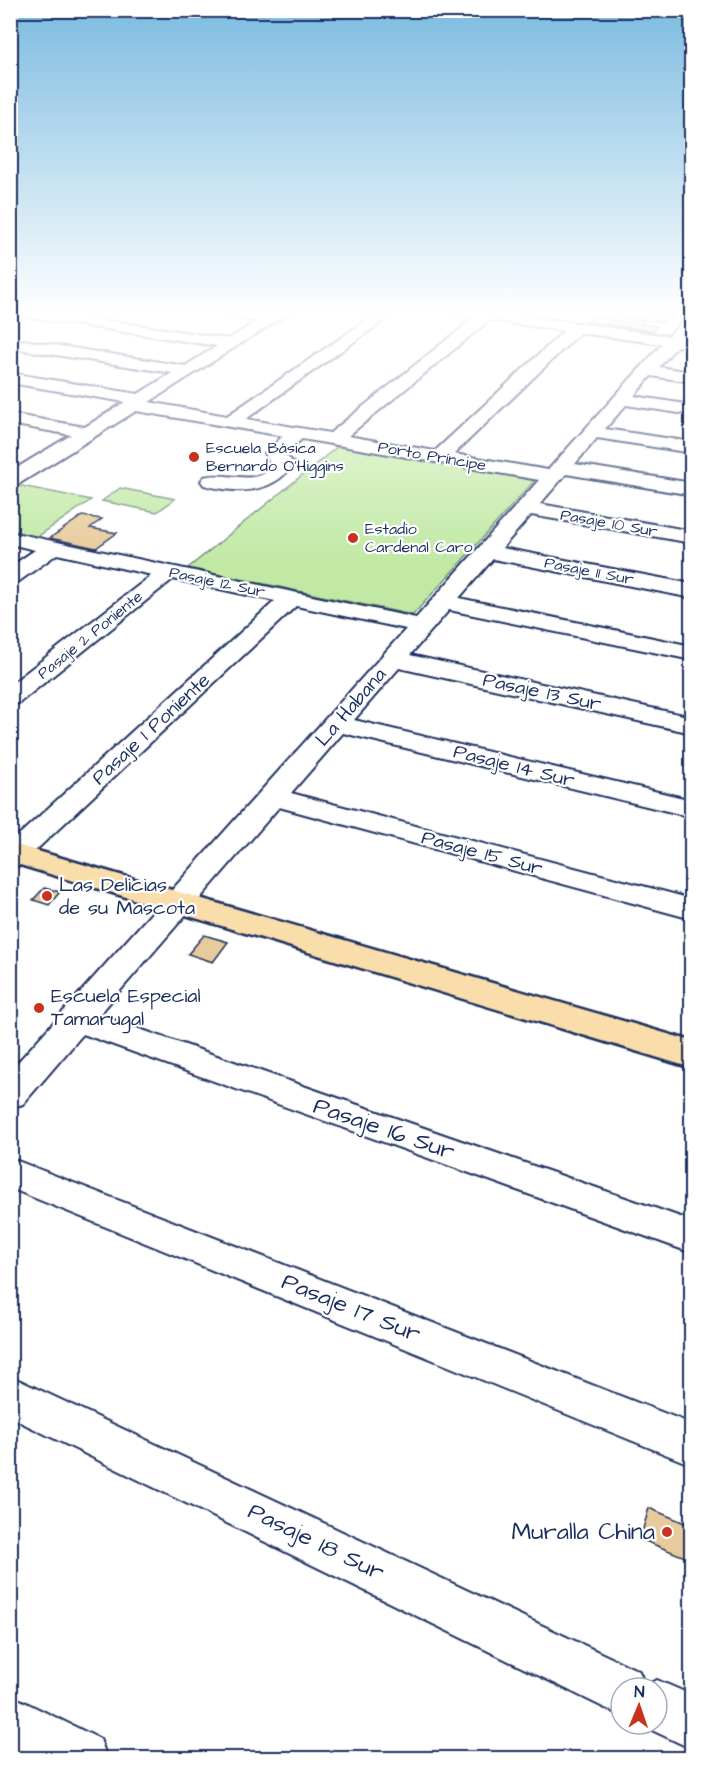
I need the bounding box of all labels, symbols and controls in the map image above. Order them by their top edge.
street label: Porto Príncipe [376,436,488,476]
place label: Escuela Básica Bernardo O'Higgins [206,437,344,478]
marker: Escuela Básica Bernardo O'Higgins [187,450,201,464]
street label: Pasaje 10 Sur [559,504,659,542]
place label: Estadio Cardenal Caro [365,518,473,558]
marker: Estadio Cardenal Caro [346,531,360,545]
street label: Pasaje 11 Sur [543,552,636,590]
street label: Pasaje 12 Sur [167,561,267,603]
street label: Pasaje 2 Poniente [33,586,147,684]
street label: La Habana [309,662,393,752]
street label: Pasaje 13 Sur [480,666,604,718]
street label: Pasaje 1 Poniente [86,667,217,791]
street label: Pasaje 14 Sur [451,737,577,795]
street label: Pasaje 15 Sur [418,823,546,883]
place label: Las Delicias de su Mascota [59,871,195,922]
marker: Las Delicias de su Mascota [40,889,54,903]
place label: Escuela Especial Tamarugal [51,982,201,1034]
marker: Escuela Especial Tamarugal [32,1001,46,1015]
street label: Pasaje 16 Sur [309,1089,459,1169]
street label: Pasaje 17 Sur [277,1265,425,1351]
street label: Pasaje 18 Sur [242,1494,390,1590]
place label: Muralla China [511,1515,655,1549]
marker: Muralla China [660,1525,674,1539]
north arrow [609,1676,669,1736]
text: N [634,1681,645,1703]

